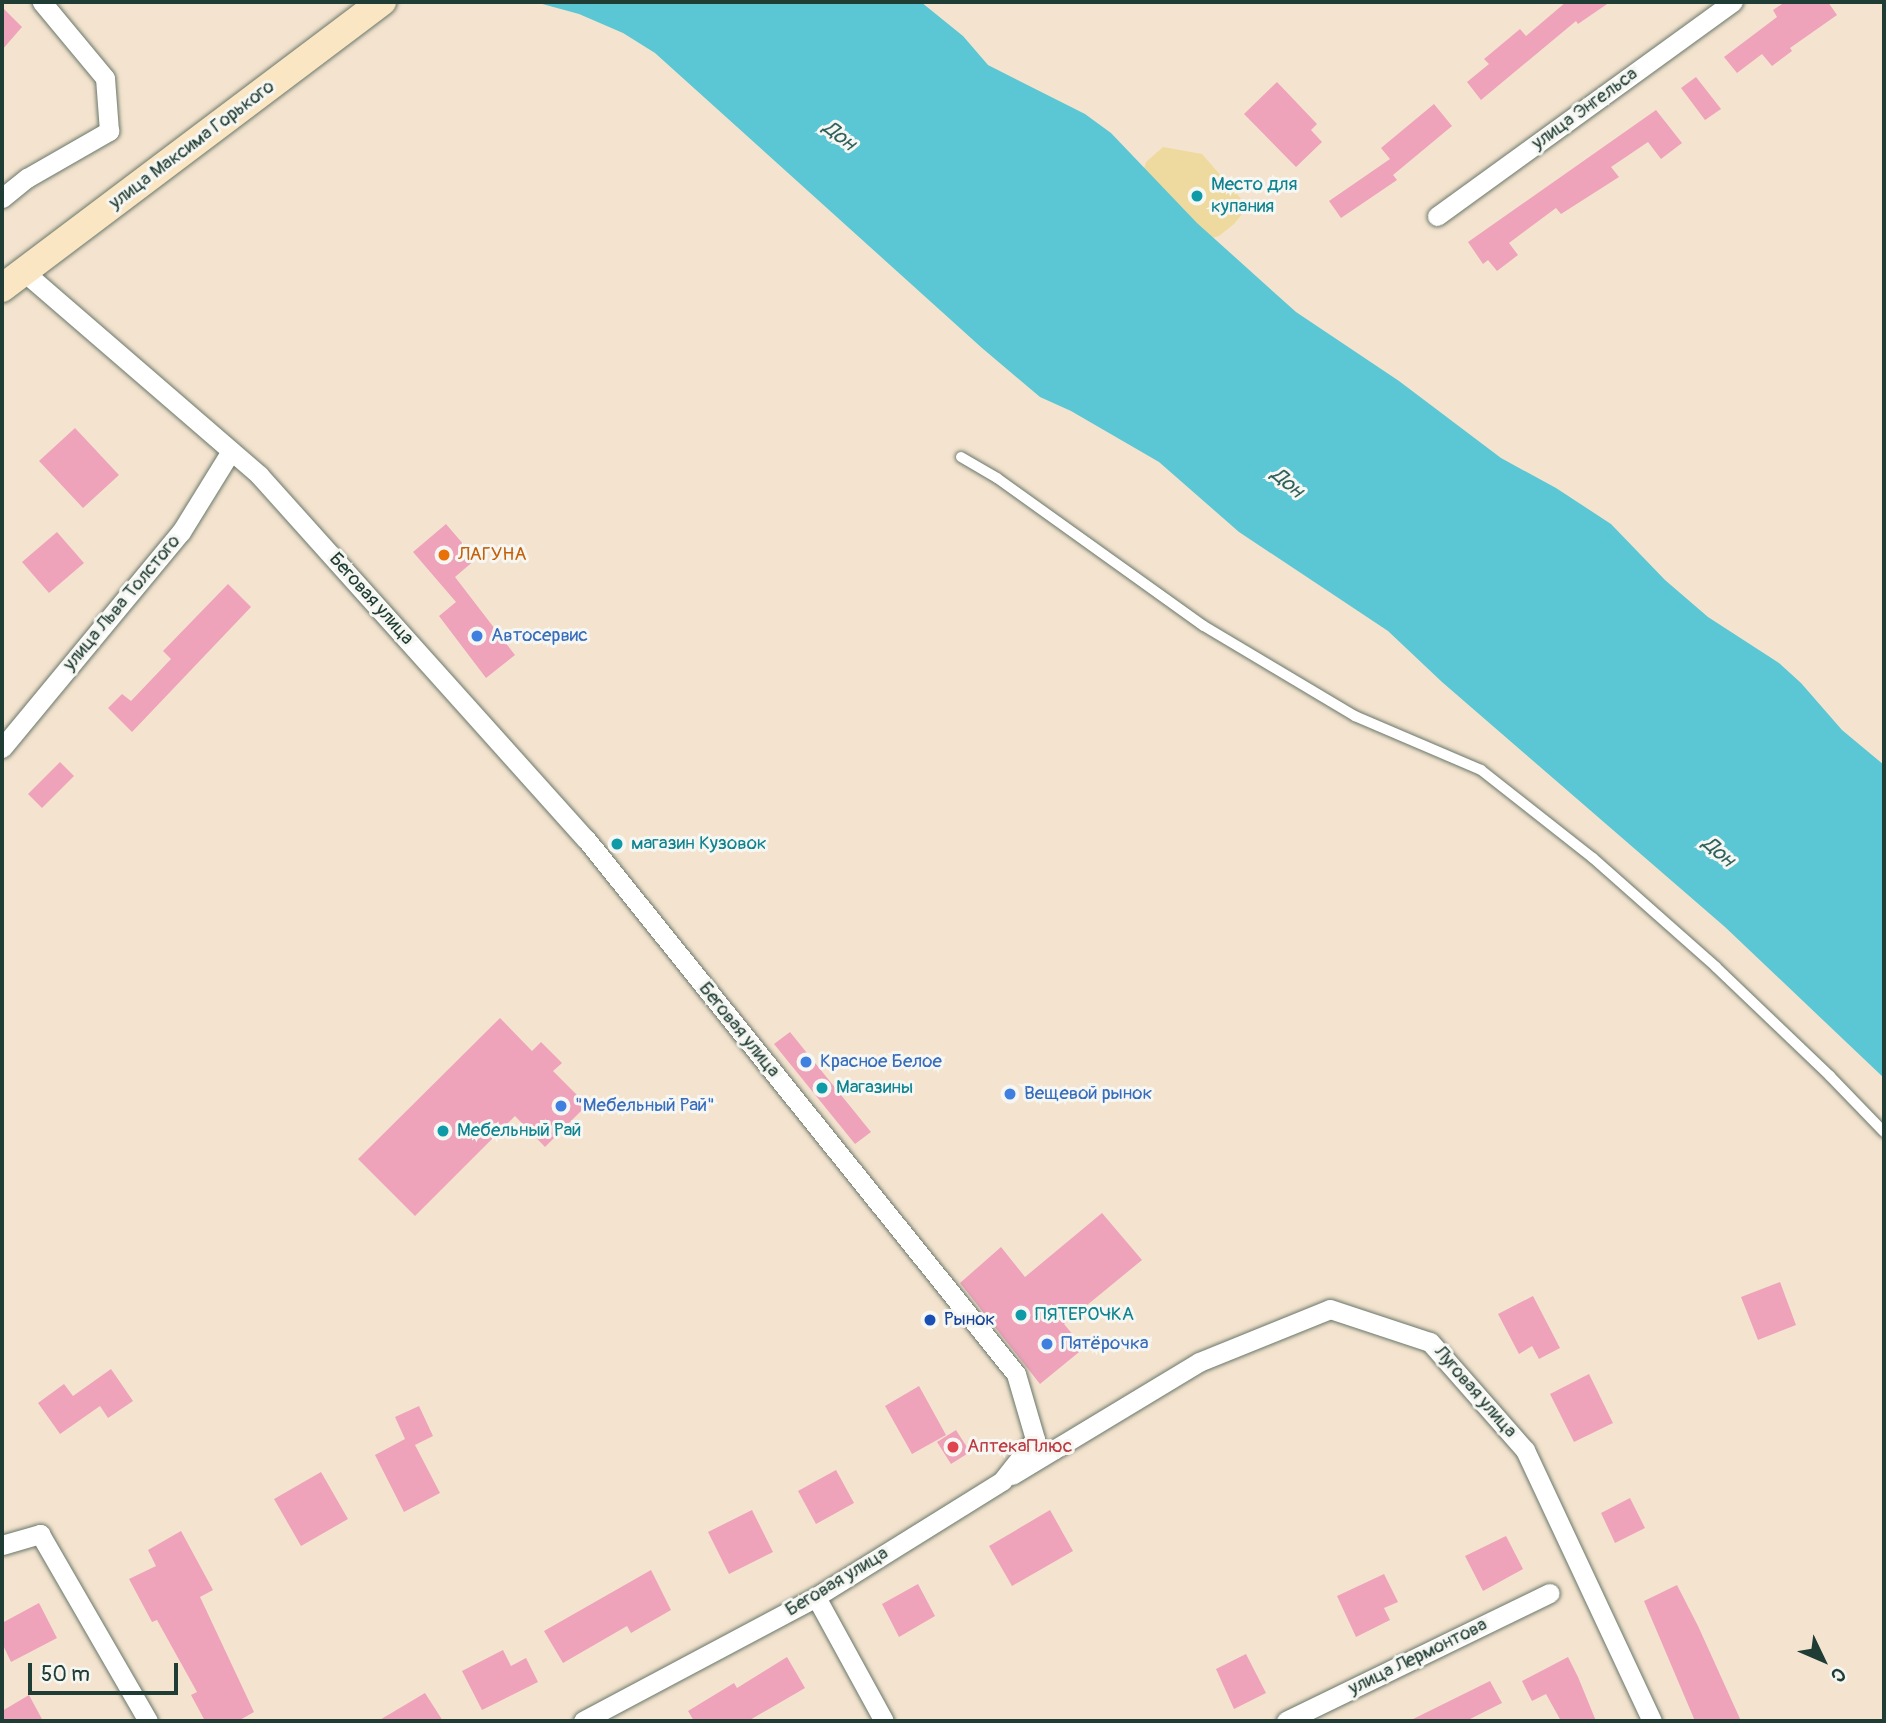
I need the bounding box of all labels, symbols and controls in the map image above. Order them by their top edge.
street label: улица Энгельса [1528,63,1642,155]
street label: улица Максима Горького [105,75,279,215]
water label: Дон [818,115,860,157]
place label: Место для купания [1211,174,1297,218]
marker: Место для купания [1189,188,1205,204]
water label: Дон [1266,462,1308,504]
street label: улица Льва Толстого [59,530,185,676]
place label: ЛАГУНА [458,544,527,566]
marker: ЛАГУНА [436,547,452,563]
street label: Беговая улица [324,548,418,650]
place label: Автосервис [491,625,588,647]
marker: Автосервис [469,628,485,644]
water label: Дон [1697,831,1739,873]
place label: магазин Кузовок [631,833,767,855]
marker: магазин Кузовок [609,836,625,852]
street label: Беговая улица [694,978,784,1082]
place label: Красное Белое [820,1051,942,1073]
marker: Красное Белое [798,1054,814,1070]
place label: Магазины [836,1077,913,1099]
marker: Магазины [814,1080,830,1096]
place label: Вещевой рынок [1024,1083,1152,1105]
marker: Вещевой рынок [1002,1086,1018,1102]
place label: "Мебельный Рай" [575,1095,715,1117]
marker: "Мебельный Рай" [553,1098,569,1114]
place label: Мебельный Рай [457,1120,581,1142]
marker: Мебельный Рай [435,1123,451,1139]
place label: ПЯТЕРОЧКА [1035,1304,1134,1326]
marker: ПЯТЕРОЧКА [1013,1307,1029,1323]
place label: Рынок [944,1309,995,1331]
marker: Рынок [922,1312,938,1328]
place label: Пятёрочка [1061,1333,1149,1355]
marker: Пятёрочка [1039,1336,1055,1352]
street label: Луговая улица [1429,1341,1521,1443]
place label: АптекаПлюс [967,1436,1072,1458]
marker: АптекаПлюс [945,1439,961,1455]
street label: Беговая улица [781,1542,893,1622]
street label: улица Лермонтова [1345,1614,1491,1700]
north arrow [1788,1625,1858,1695]
scale bar [32,1650,182,1694]
text: 50 m [41,1661,90,1688]
text: С [1825,1662,1851,1687]

